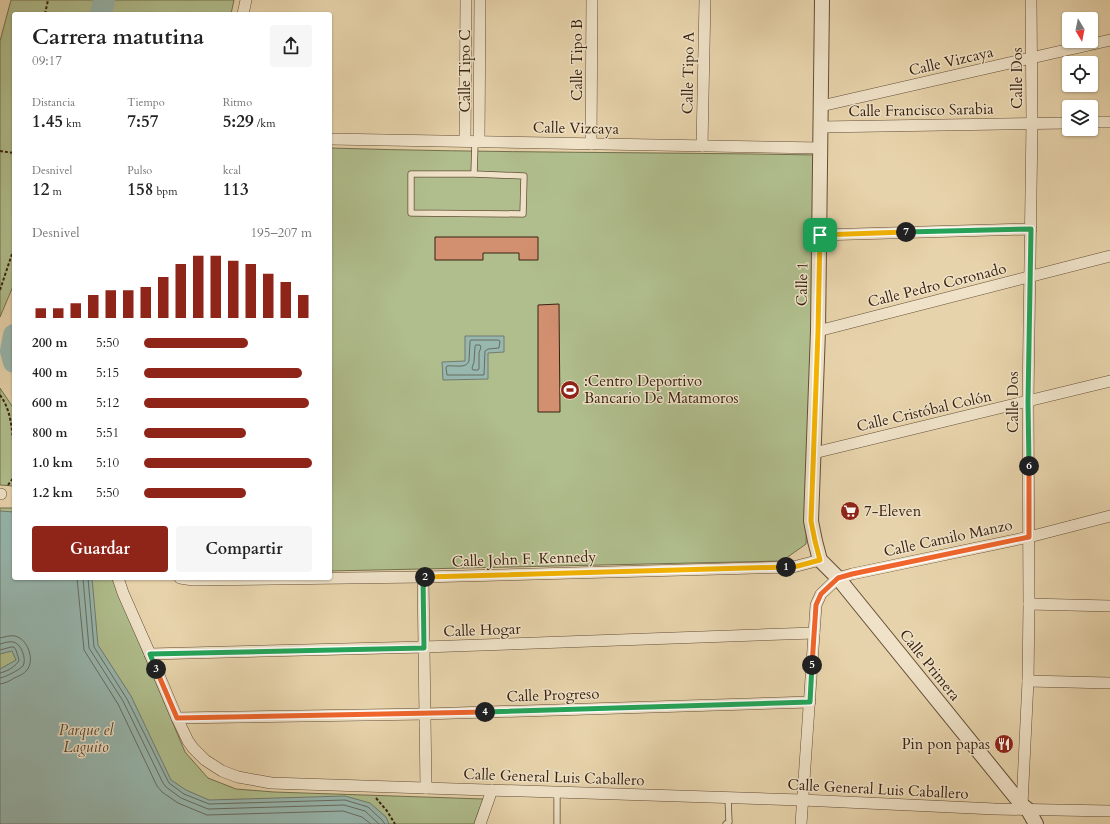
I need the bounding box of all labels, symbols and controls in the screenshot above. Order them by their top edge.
north arrow [1062,12,1098,48]
map controls [1062,12,1098,136]
street label: Calle Tipo B [567,19,587,101]
text: Carrera matutina [32,22,204,52]
button: share [270,25,312,67]
street label: Calle Tipo C [455,29,475,113]
street label: Calle Tipo A [677,31,699,114]
street label: Calle Vizcaya [907,41,996,80]
street label: Calle Dos [1007,47,1027,109]
text: 09:17 [32,52,62,70]
button: locate [1062,56,1098,92]
text: Distancia [32,95,75,110]
text: Tiempo [127,95,165,110]
text: Ritmo [223,95,252,110]
street label: Calle Francisco Sarabia [848,99,994,121]
button: layers [1062,100,1098,136]
text: 1.45 [32,110,63,133]
text: 7:57 [127,110,158,133]
text: 5:29 [223,110,254,133]
text: km [63,116,81,131]
text: /km [254,116,275,131]
street label: Calle Vizcaya [533,117,620,139]
text: Desnivel [32,163,72,178]
text: Pulso [127,163,152,178]
text: kcal [223,163,241,178]
text: 12 [32,178,49,201]
text: 158 [127,178,153,201]
text: 113 [223,178,249,201]
text: m [49,184,62,199]
text: bpm [153,184,177,199]
pin [803,218,837,252]
pin: 7 [896,222,916,242]
text: Desnivel [32,224,80,242]
text: 195–207 m [250,224,312,242]
icon: arrive [809,224,831,246]
text: 7 [903,224,909,239]
street label: Calle Pedro Coronado [866,258,1008,312]
street label: Calle 1 [792,262,812,306]
text: 200 m [32,334,67,352]
text: 5:50 [96,334,119,352]
text: 400 m [32,364,67,382]
text: 5:15 [96,364,119,382]
place label: :Centro Deportivo Bancario De Matamoros [584,371,739,408]
street label: Calle Dos [1003,371,1023,433]
sports icon: :Centro Deportivo Bancario De Matamoros [559,379,581,401]
street label: Calle Cristóbal Colón [855,386,994,436]
text: 600 m [32,394,67,412]
text: 5:12 [96,394,119,412]
text: 800 m [32,424,67,442]
text: 5:51 [96,424,119,442]
text: 1.0 km [32,454,73,472]
text: 5:10 [96,454,119,472]
pin: 6 [1019,456,1039,476]
text: 6 [1026,458,1032,473]
text: 1.2 km [32,484,73,502]
text: 5:50 [96,484,119,502]
supermarket icon: 7-Eleven [839,500,861,522]
place label: 7-Eleven [864,501,922,521]
street label: Calle Camilo Manzo [882,515,1014,561]
button: Guardar [32,526,168,572]
button: Compartir [176,526,312,572]
street label: Calle John F. Kennedy [451,546,597,572]
pin: 1 [776,557,796,577]
text: 1 [783,559,789,574]
pin: 2 [415,567,435,587]
text: 2 [422,569,428,584]
street label: Calle Hogar [443,619,522,641]
street label: Calle Primera [895,625,965,705]
pin: 5 [802,655,822,675]
text: 5 [809,657,815,672]
pin: 3 [146,659,166,679]
text: 3 [153,661,159,676]
street label: Calle Progreso [506,683,600,707]
pin: 4 [475,702,495,722]
text: 4 [482,704,488,719]
park label: Parque el Laguito [59,720,114,757]
restaurant icon: Pin pon papas [993,733,1015,755]
place label: Pin pon papas [902,734,990,754]
street label: Calle General Luis Caballero [463,764,645,790]
street label: Calle General Luis Caballero [787,774,969,804]

